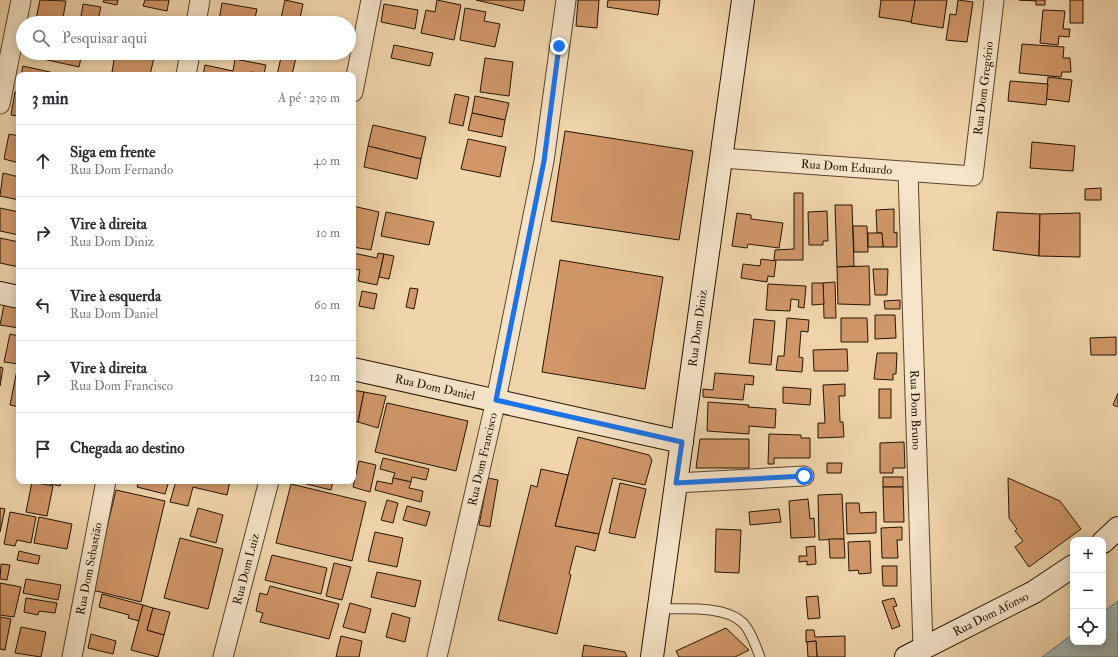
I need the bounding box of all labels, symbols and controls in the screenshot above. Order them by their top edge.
search box [16,16,356,60]
icon: search [30,27,52,49]
text: Pesquisar aqui [62,29,147,48]
route end [550,37,568,55]
street label: Rua Dom Gregório [970,40,997,136]
text: 3 min [32,88,69,109]
text: A pé · 230 m [278,90,340,106]
text: Siga em frente [70,143,156,162]
icon: ahead [32,150,54,172]
text: 40 m [314,153,340,169]
street label: Rua Dom Eduardo [801,156,893,178]
text: Rua Dom Fernando [70,162,173,178]
text: Vire à direita [70,215,147,234]
icon: right [32,222,54,244]
text: 10 m [316,225,340,241]
text: Rua Dom Diniz [70,234,154,250]
text: Vire à esquerda [70,287,161,306]
street label: Rua Dom Diniz [685,288,710,368]
icon: left [32,294,54,316]
text: 60 m [314,297,340,313]
text: Rua Dom Daniel [70,306,158,322]
text: Vire à direita [70,359,147,378]
icon: right [32,366,54,388]
text: 120 m [309,369,340,385]
street label: Rua Dom Bruno [907,370,924,450]
street label: Rua Dom Daniel [393,371,477,403]
text: Rua Dom Francisco [70,378,173,394]
street label: Rua Dom Francisco [464,411,500,507]
icon: arrive [32,438,54,460]
text: Chegada ao destino [70,439,185,458]
route start [795,467,813,485]
street label: Rua Dom Sebastião [73,521,105,616]
street label: Rua Dom Luiz [229,531,263,606]
map controls [1070,537,1106,645]
button: + [1070,537,1106,573]
button: − [1070,573,1106,609]
street label: Rua Dom Afonso [950,588,1031,639]
button: locate [1070,609,1106,645]

